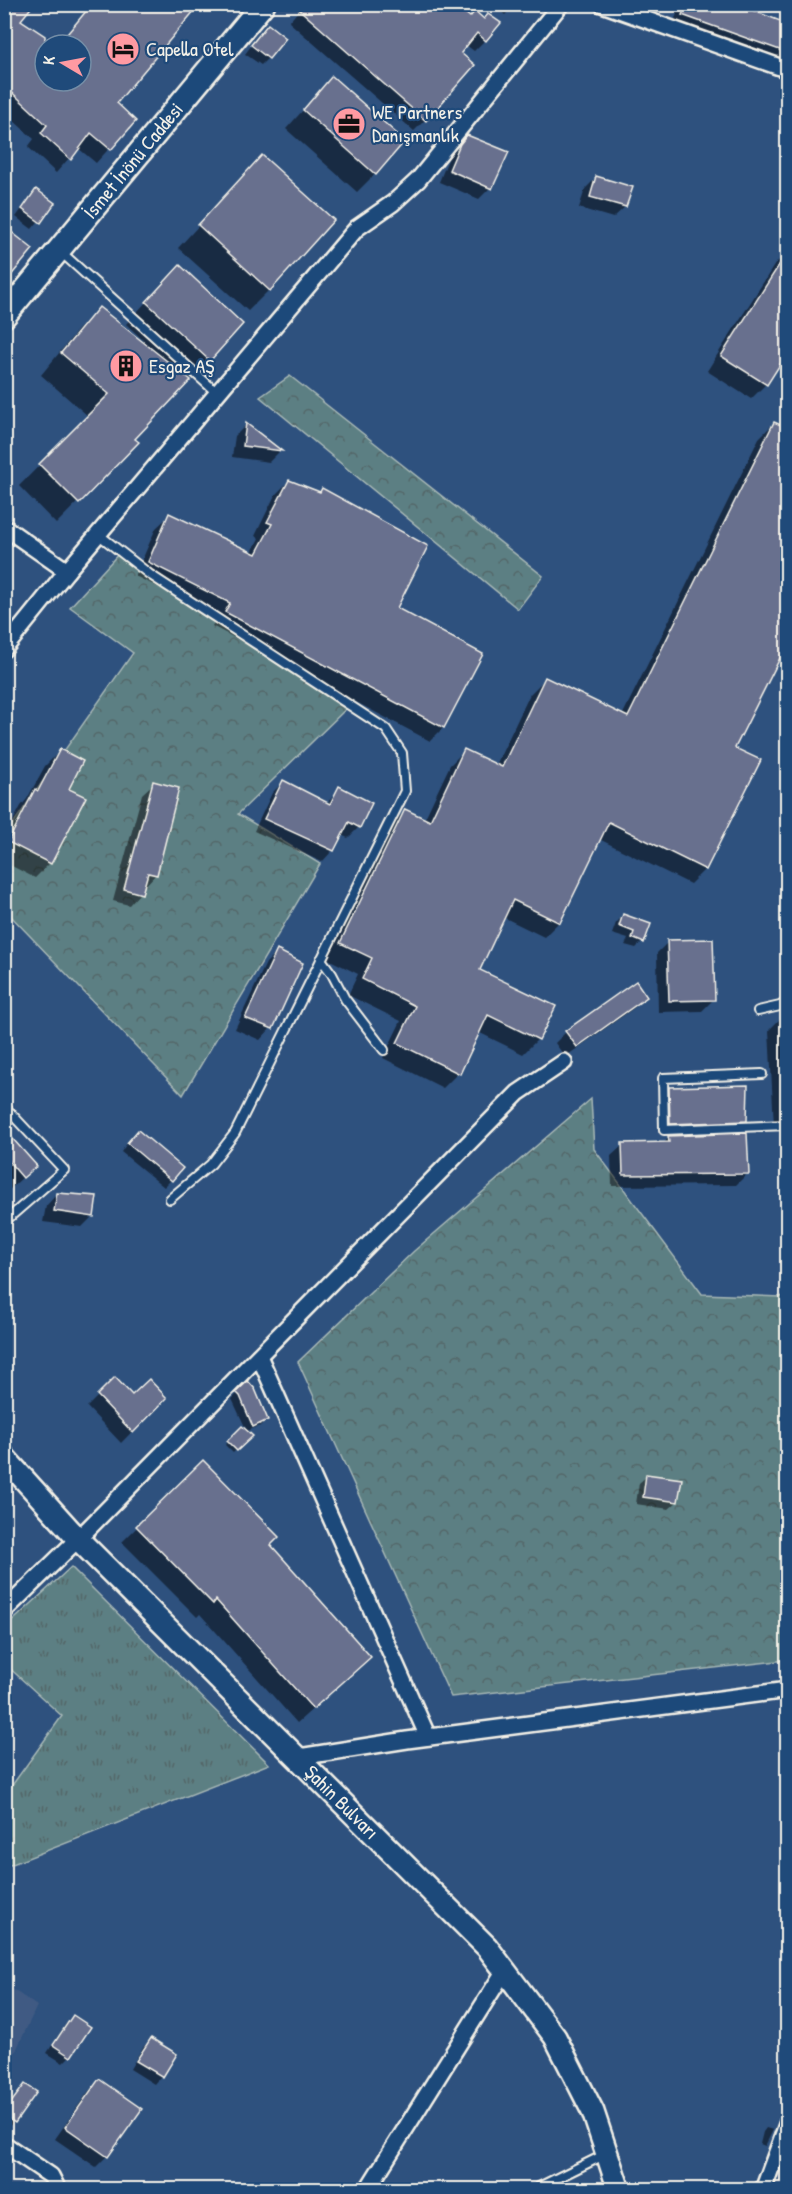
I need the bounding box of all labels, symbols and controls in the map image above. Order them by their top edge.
hotel icon: Capella Otel [105,31,141,67]
north arrow [33,33,93,93]
place label: Capella Otel [146,35,234,62]
text: K [37,54,60,66]
street label: İsmet İnönü Caddesi [76,96,189,224]
place label: WE Partners Danışmanlık [372,98,462,148]
office icon: WE Partners Danışmanlık [331,106,367,142]
building icon: Esgaz AŞ [108,348,144,384]
place label: Esgaz AŞ [149,352,214,379]
street label: Şahin Bulvarı [299,1759,385,1845]

